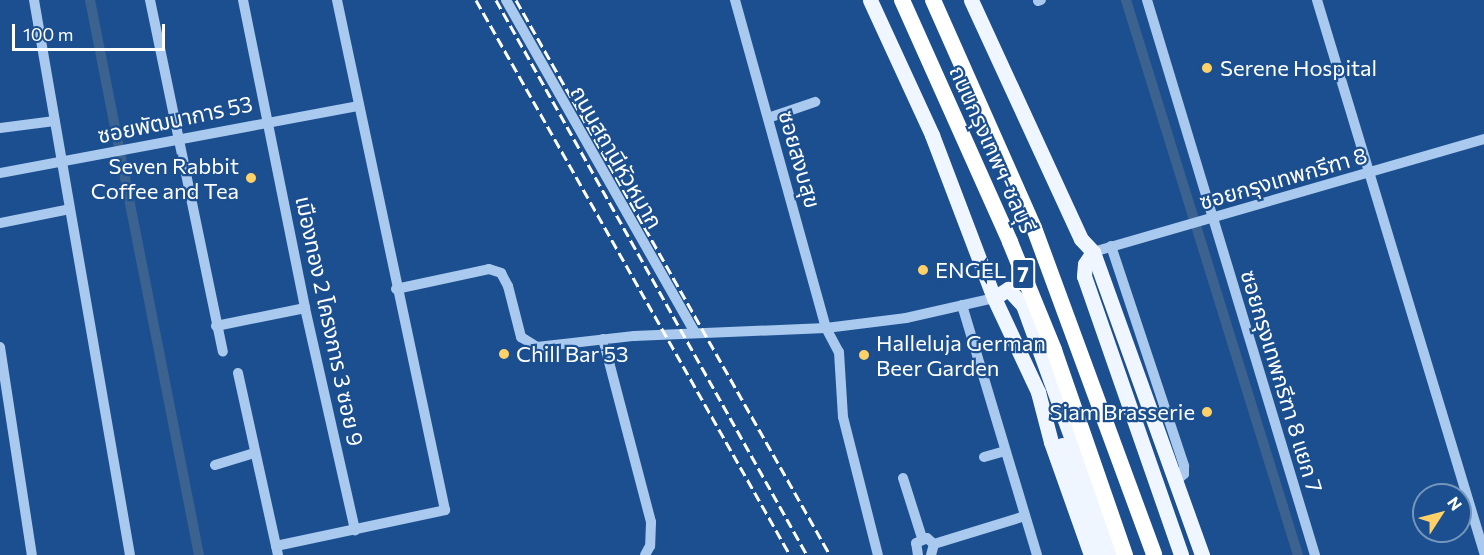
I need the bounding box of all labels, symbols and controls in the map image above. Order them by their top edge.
scale bar [15,12,168,50]
text: 100 m [23,23,73,45]
place label: Serene Hospital [1220,55,1377,81]
marker: Serene Hospital [1198,59,1216,77]
street label: ถนนกรุงเทพฯ-ชลบุรี [944,61,1042,237]
street label: ถนนสถานีหัวหมาก [565,81,669,233]
street label: ซอยพัฒนาการ 53 [95,90,255,148]
street label: ซอยสงบสุข [773,107,827,211]
street label: ซอยกรุงเทพกรีฑา 8 [1196,141,1370,215]
place label: Seven Rabbit Coffee and Tea [91,152,239,204]
marker: Seven Rabbit Coffee and Tea [244,171,258,185]
street label: เมืองทอง 2 โครงการ 3 ซอย 9 [291,194,369,448]
road number: 7 [1011,256,1035,292]
place label: ENGEL [935,257,1006,283]
marker: ENGEL [916,263,930,277]
street label: ซอยกรุงเทพกรีฑา 8 แยก 7 [1236,267,1328,495]
place label: Halleluja German Beer Garden [876,329,1046,380]
place label: Chill Bar 53 [516,341,629,367]
marker: Chill Bar 53 [497,347,511,361]
marker: Halleluja German Beer Garden [857,348,871,362]
place label: Siam Brasserie [1050,399,1195,425]
marker: Siam Brasserie [1200,405,1214,419]
north arrow [1412,483,1472,543]
text: N [1444,493,1467,514]

